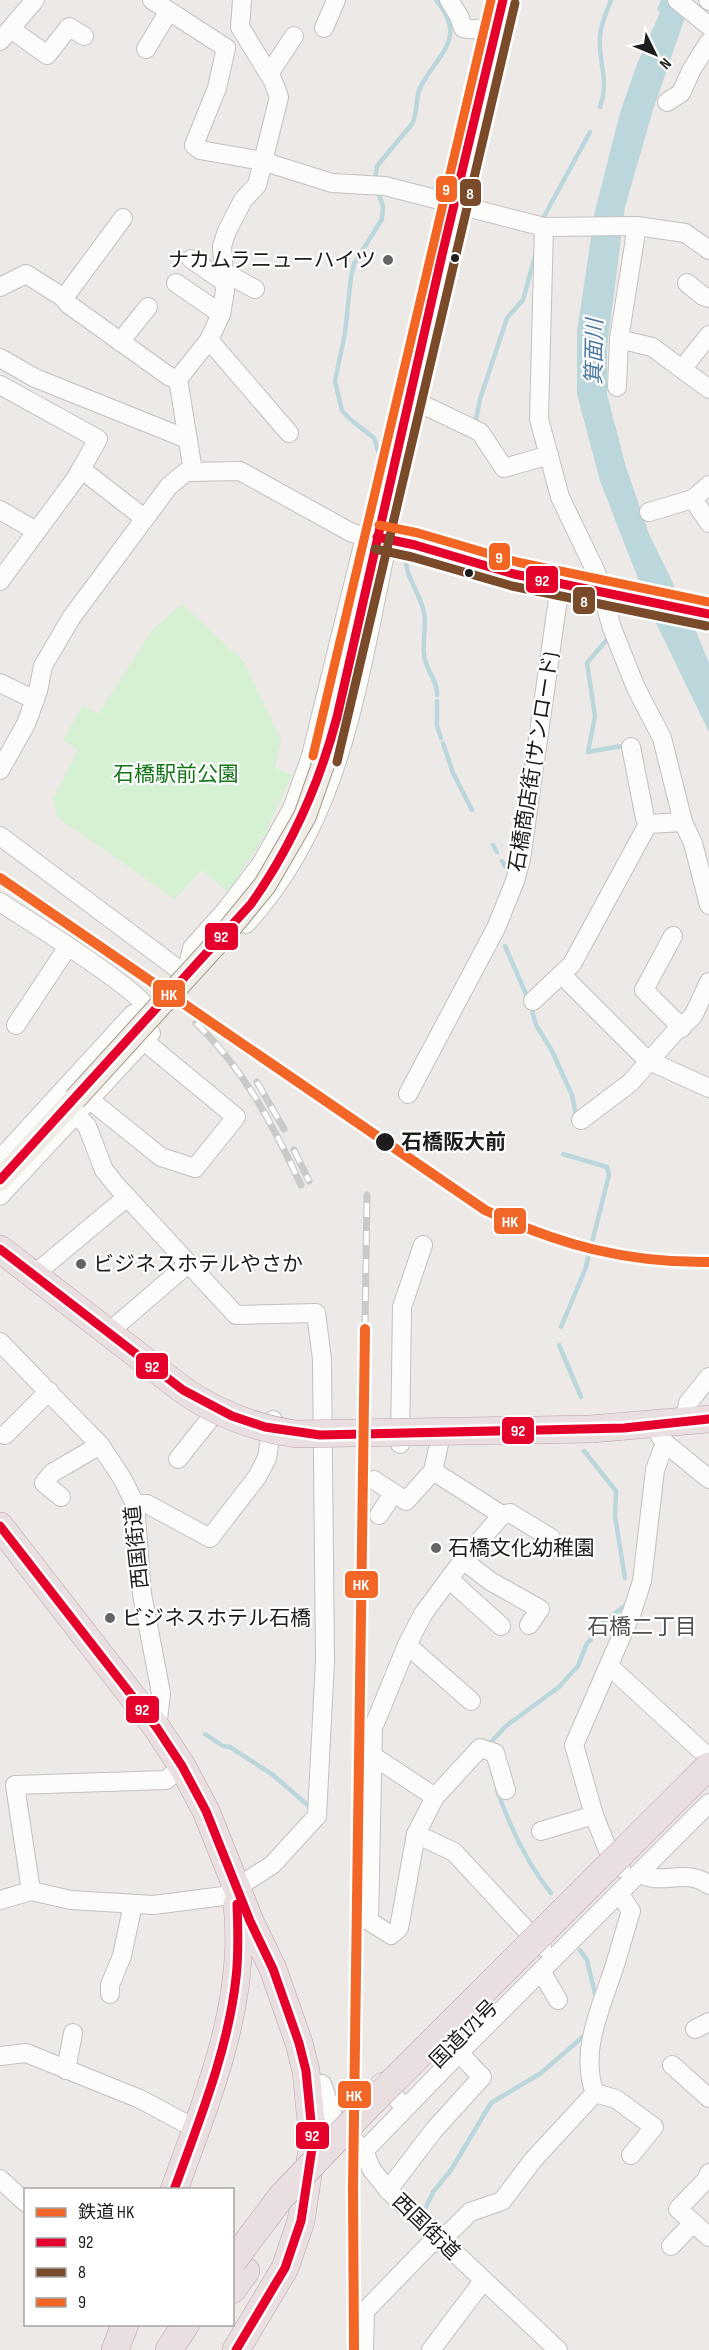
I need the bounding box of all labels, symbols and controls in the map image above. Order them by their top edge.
north arrow [625,24,685,84]
text: N [655,54,675,73]
line badge: 9 [435,175,458,203]
line badge: 8 [459,178,482,207]
text: 9 [442,181,450,200]
text: 8 [466,185,474,204]
place label: ナカムラニューハイツ [168,248,376,273]
unlabelled marker [449,252,461,264]
marker: ナカムラニューハイツ [381,253,395,267]
water label: 箕面川 [581,317,609,385]
line badge: 9 [488,542,511,571]
text: 9 [495,549,503,568]
line badge: 92 [525,565,559,594]
unlabelled marker [463,567,475,579]
text: 92 [535,572,549,591]
line badge: 8 [572,586,596,615]
text: 8 [580,593,588,612]
street label: 石橋商店街 (サンロード) [504,650,564,874]
park label: 石橋駅前公園 [113,762,239,787]
line badge: 92 [204,922,239,951]
text: 92 [214,928,228,947]
line badge: HK [152,979,186,1008]
text: HK [161,986,177,1005]
place label: 石橋阪大前 [401,1130,506,1155]
marker: 石橋阪大前 [374,1131,396,1153]
line badge: HK [493,1207,527,1235]
text: HK [502,1213,518,1232]
place label: ビジネスホテルやさか [93,1252,303,1277]
marker: ビジネスホテルやさか [74,1257,88,1271]
line badge: 92 [135,1352,169,1380]
text: 92 [145,1358,159,1377]
line badge: 92 [501,1416,535,1445]
text: 92 [511,1422,525,1441]
street label: 西国街道 [120,1504,154,1590]
place label: 石橋文化幼稚園 [448,1536,595,1561]
marker: 石橋文化幼稚園 [429,1541,443,1555]
line badge: HK [344,1570,379,1599]
text: HK [353,1576,369,1595]
place label: ビジネスホテル石橋 [122,1606,311,1631]
marker: ビジネスホテル石橋 [103,1611,117,1625]
district label: 石橋二丁目 [587,1614,697,1641]
line badge: 92 [125,1695,160,1724]
text: 92 [135,1701,149,1720]
street label: 国道171号 [425,1995,503,2073]
line badge: HK [337,2080,372,2109]
text: HK [346,2087,362,2106]
line badge: 92 [295,2121,330,2150]
text: 92 [305,2127,319,2146]
legend [24,2188,234,2326]
street label: 西国街道 [387,2189,465,2265]
text: 鉄道 HK [78,2202,135,2223]
text: 92 [78,2232,93,2253]
text: 8 [78,2262,86,2283]
text: 9 [78,2292,86,2313]

